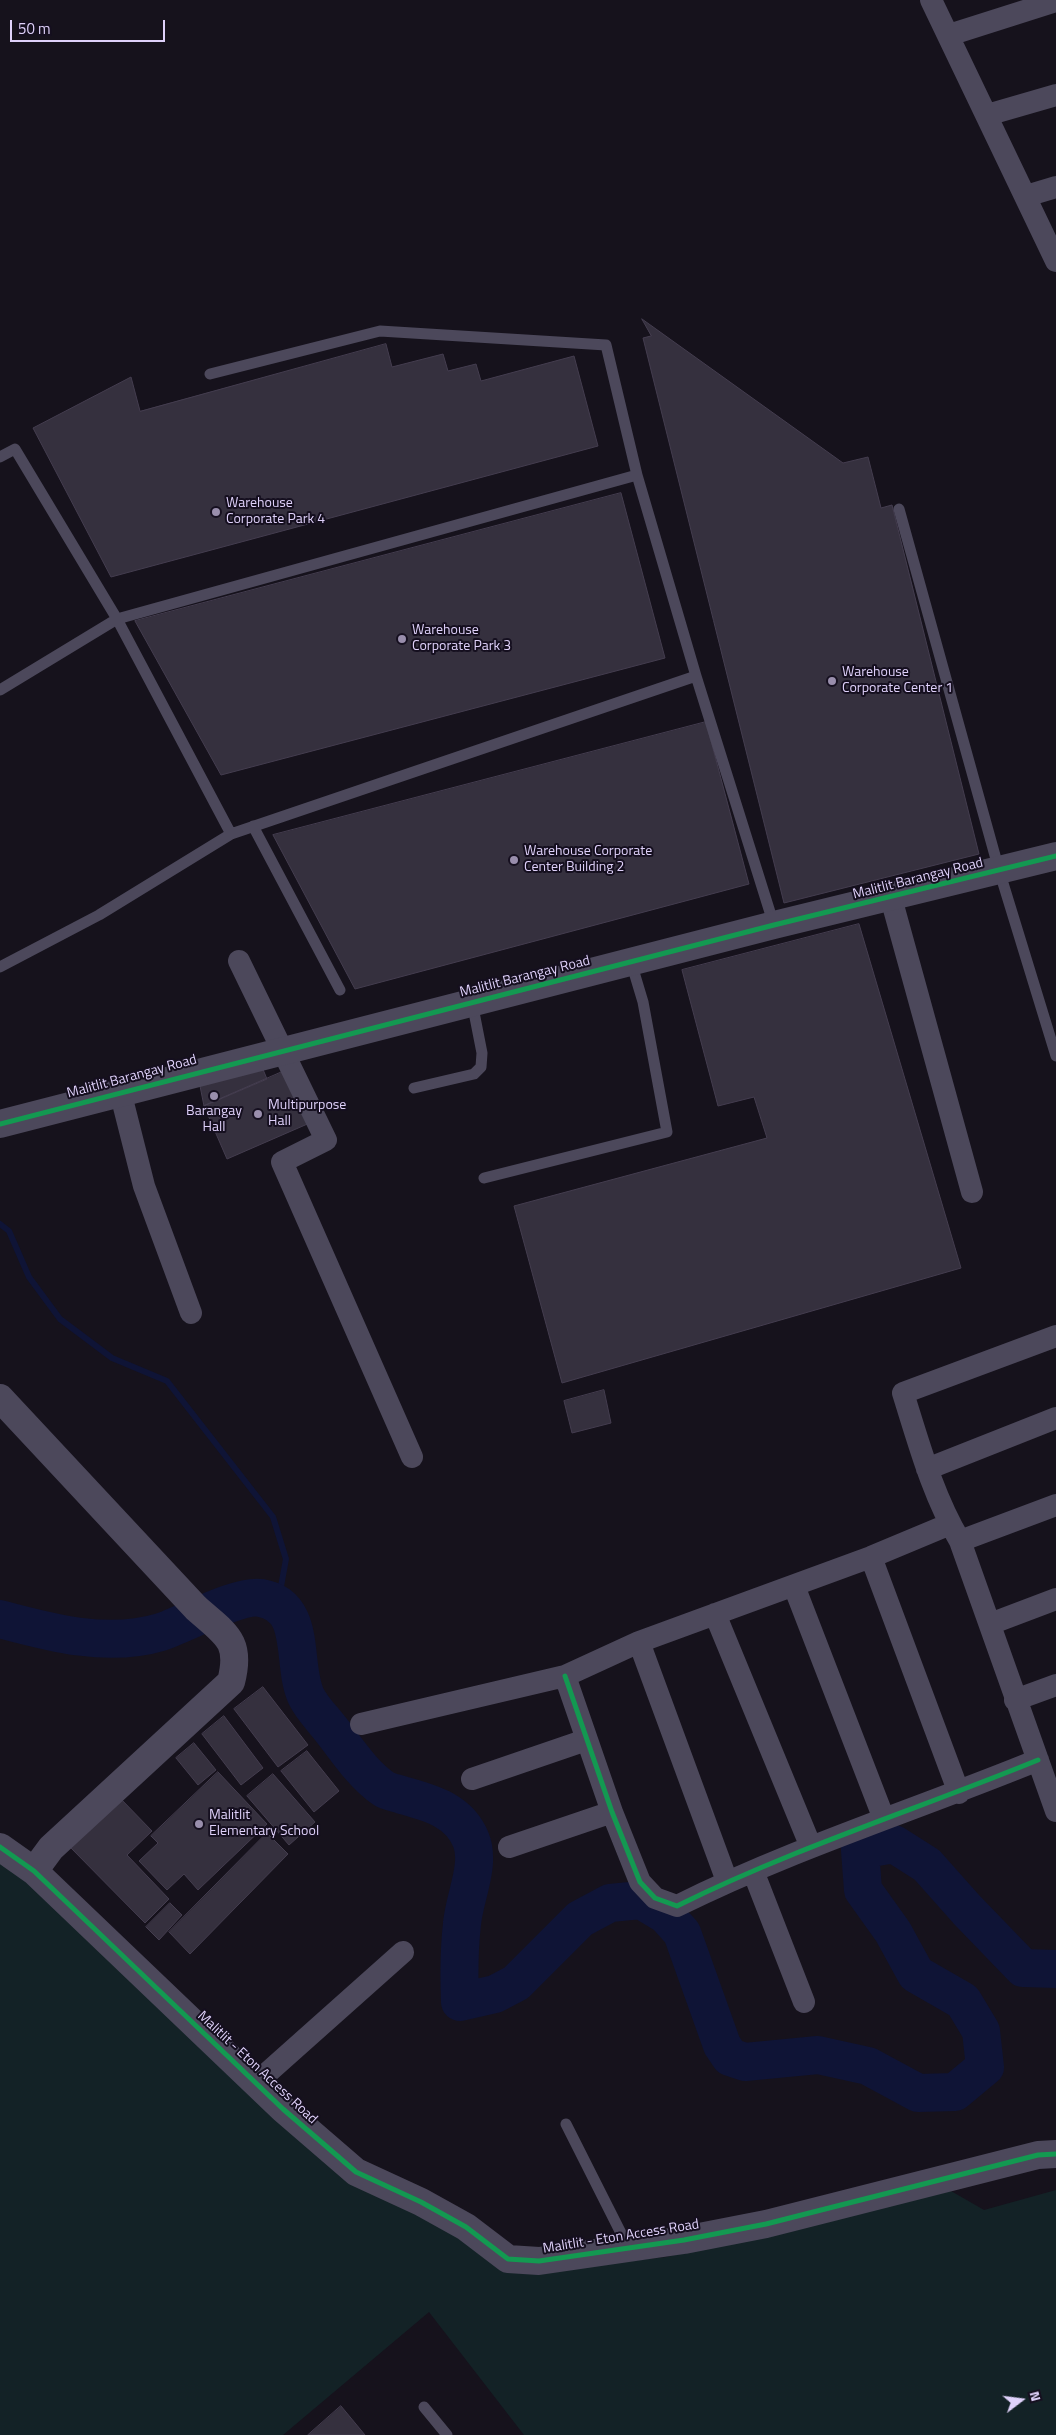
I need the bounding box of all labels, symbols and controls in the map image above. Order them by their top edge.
scale bar [12,10,168,42]
text: 50 m [18,17,51,40]
place label: Warehouse Corporate Park 4 [226,496,325,528]
marker: Warehouse Corporate Park 4 [210,506,222,518]
place label: Warehouse Corporate Park 3 [412,623,511,656]
marker: Warehouse Corporate Park 3 [396,633,408,645]
place label: Warehouse Corporate Center 1 [842,665,953,698]
marker: Warehouse Corporate Center 1 [826,675,838,687]
place label: Warehouse Corporate Center Building 2 [524,844,652,876]
marker: Warehouse Corporate Center Building 2 [508,854,520,866]
street label: Malitlit Barangay Road [851,855,985,903]
street label: Malitlit Barangay Road [458,953,592,1001]
street label: Malitlit Barangay Road [65,1052,199,1102]
marker: Barangay Hall [208,1090,220,1102]
place label: Multipurpose Hall [268,1098,346,1130]
place label: Barangay Hall [186,1104,242,1136]
marker: Multipurpose Hall [252,1108,264,1120]
place label: Malitlit Elementary School [209,1808,319,1840]
marker: Malitlit Elementary School [193,1818,205,1830]
street label: Malitlit - Eton Access Road [194,2008,320,2128]
street label: Malitlit - Eton Access Road [542,2216,700,2258]
north arrow [996,2375,1046,2425]
text: N [1025,2389,1047,2403]

